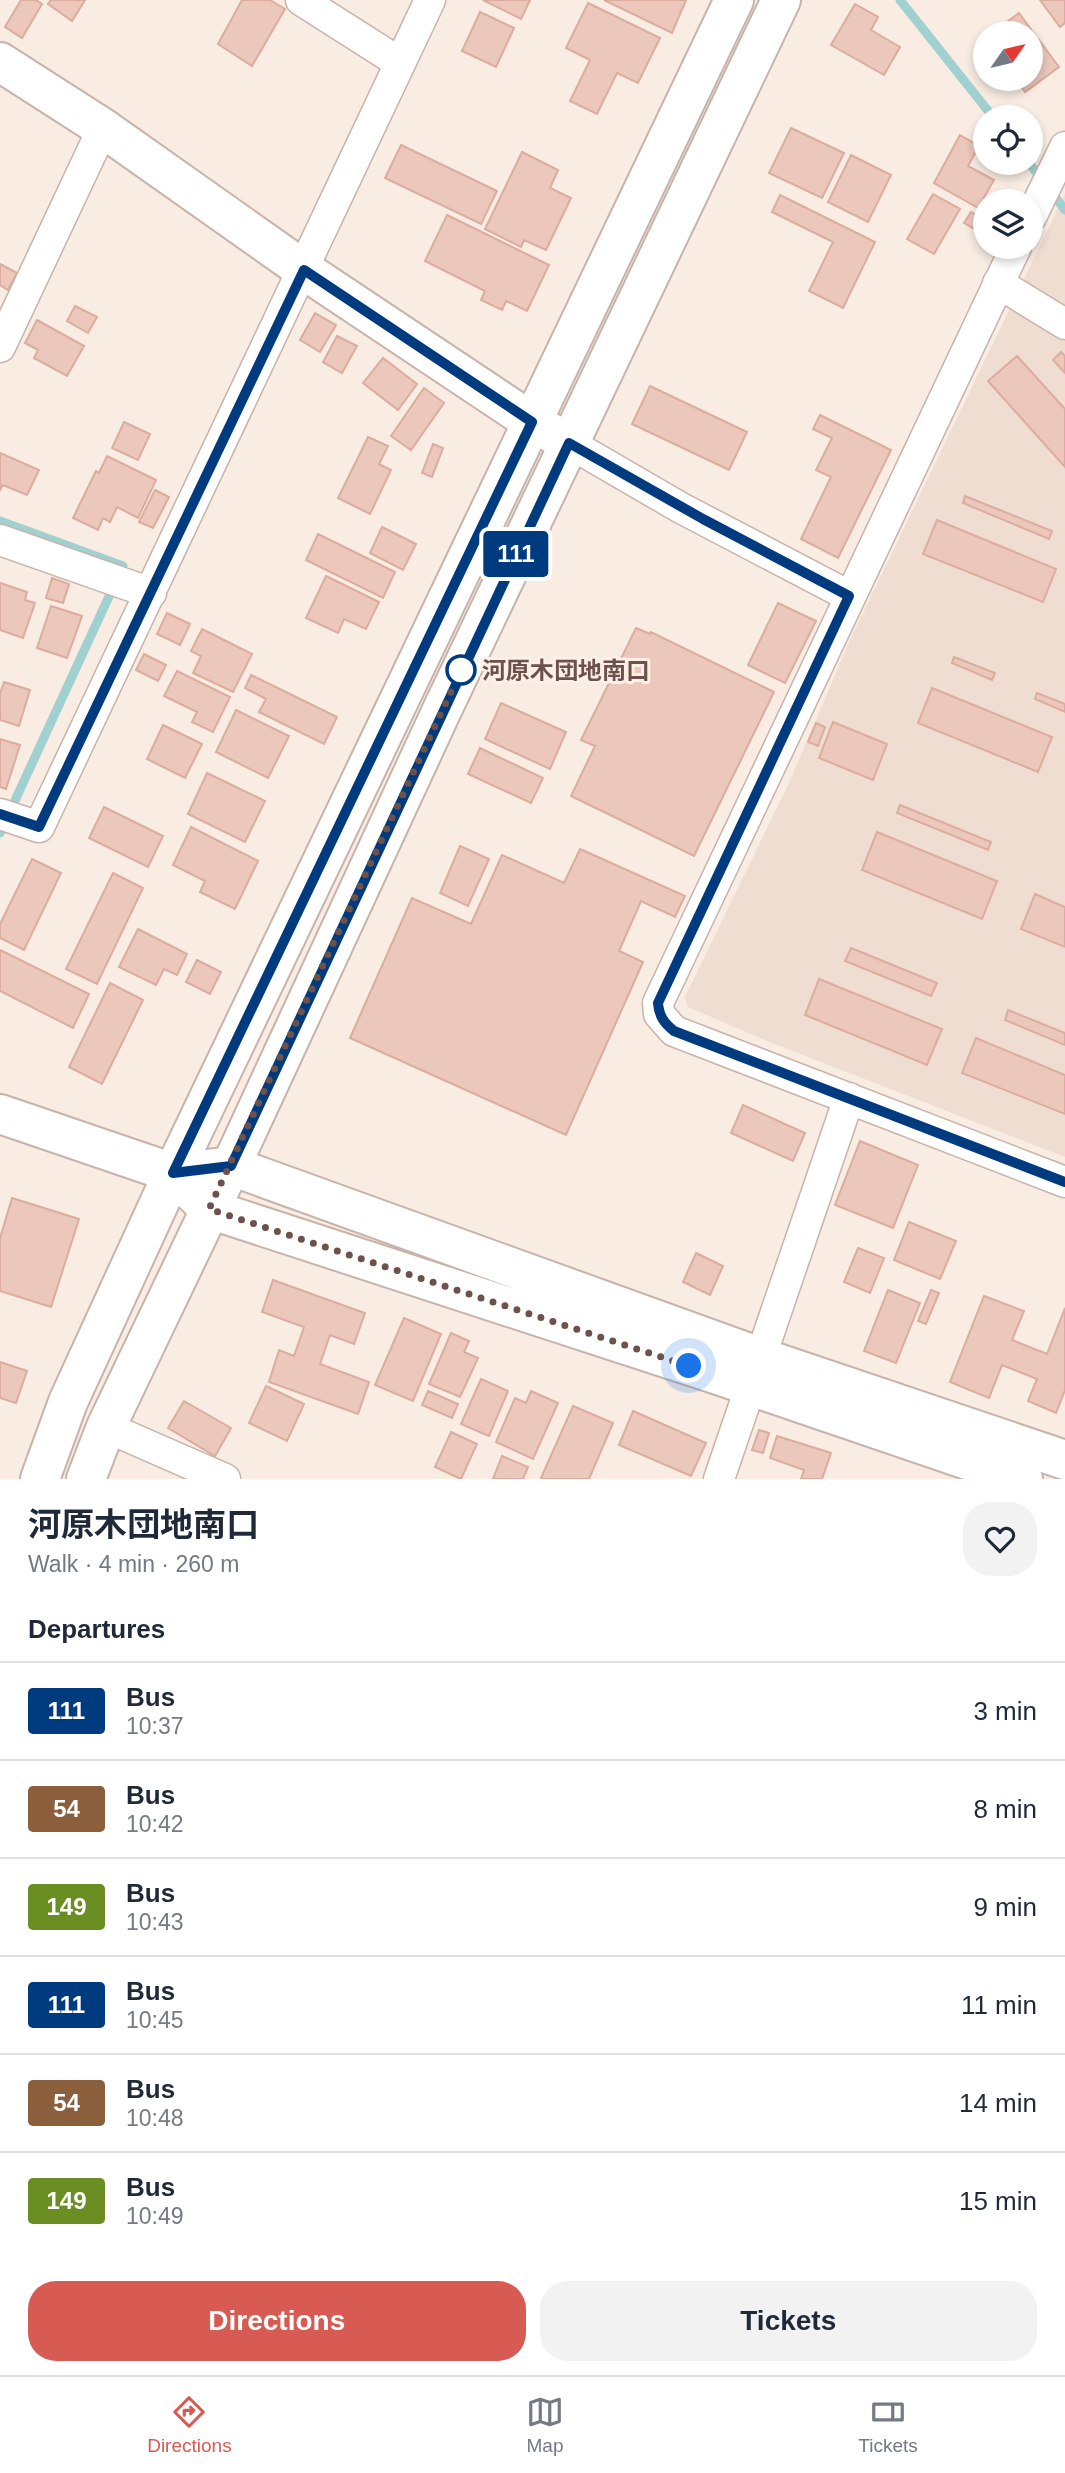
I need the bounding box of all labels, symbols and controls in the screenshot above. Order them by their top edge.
north arrow [973,21,1043,91]
map controls [973,21,1043,259]
button: locate [973,105,1043,175]
button: layers [973,189,1043,259]
line badge: 111 [476,531,556,577]
text: 111 [497,540,535,567]
marker: 河原木団地南口 [446,655,476,685]
place label: 河原木団地南口 [482,657,650,684]
your location [671,1348,706,1383]
button: heart [963,1502,1037,1576]
text: 河原木団地南口 [28,1506,259,1543]
text: Walk · 4 min · 260 m [28,1551,239,1577]
text: Departures [28,1614,165,1644]
text: Bus [126,1682,175,1712]
text: 3 min [973,1696,1037,1726]
text: 111 [48,1697,85,1724]
text: 10:37 [126,1713,184,1739]
text: Bus [126,1780,175,1810]
text: 8 min [973,1794,1037,1824]
text: 54 [53,1795,80,1822]
text: 10:42 [126,1811,184,1837]
text: Bus [126,1878,175,1908]
text: 9 min [973,1892,1037,1922]
text: 149 [46,1893,87,1920]
text: 10:43 [126,1909,184,1935]
text: Bus [126,1976,175,2006]
text: 11 min [961,1990,1037,2020]
text: 111 [48,1991,85,2018]
text: 10:45 [126,2007,184,2033]
text: Bus [126,2074,175,2104]
text: 14 min [959,2088,1037,2118]
text: 54 [53,2089,80,2116]
text: 10:48 [126,2105,184,2131]
text: Bus [126,2172,175,2202]
text: 15 min [959,2186,1037,2216]
text: 149 [46,2187,87,2214]
text: 10:49 [126,2203,184,2229]
button: Directions [28,2281,526,2361]
button: Tickets [540,2281,1037,2361]
tab: Directions [147,2393,232,2457]
tab: Map [526,2393,564,2457]
tab: Tickets [858,2393,918,2457]

